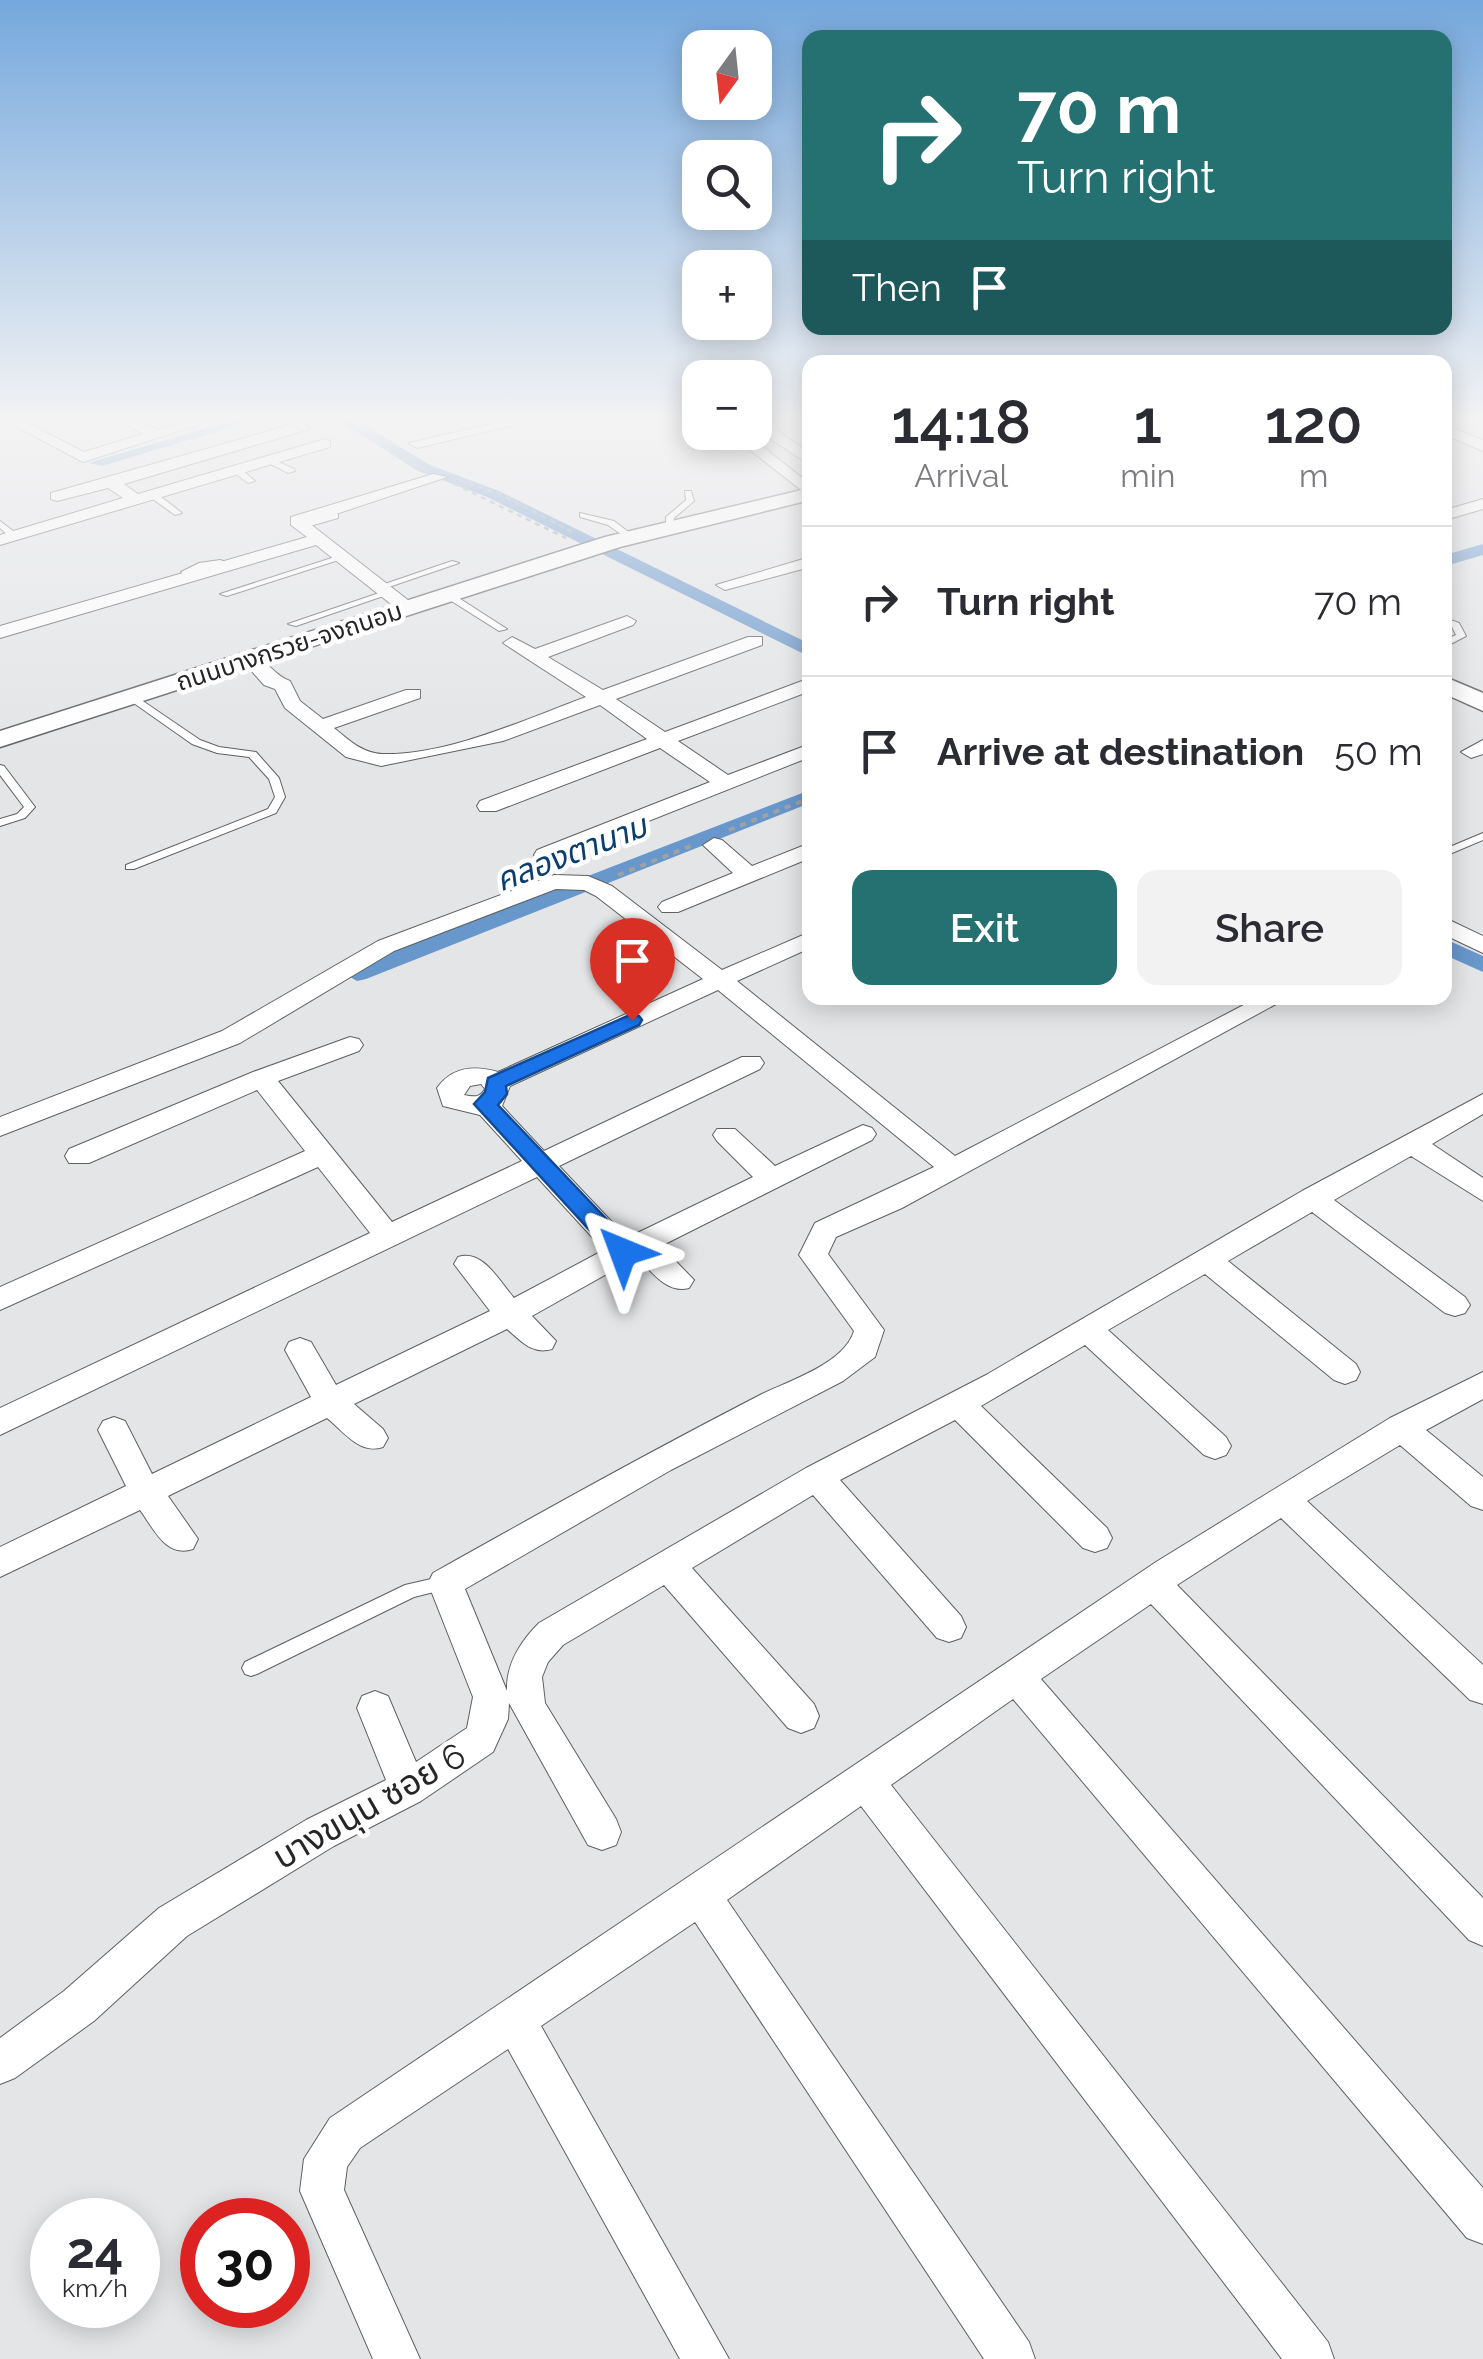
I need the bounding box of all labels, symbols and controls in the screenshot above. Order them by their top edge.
north arrow [682,30,772,120]
map controls [682,30,772,450]
text: 70 m [1017,67,1181,149]
icon: right [852,70,982,200]
button: search [682,140,772,230]
text: Turn right [1017,151,1215,204]
button: + [682,250,772,340]
icon: arrive [962,260,1017,315]
text: Then [852,265,942,310]
button: − [682,360,772,450]
text: 14:18 [891,387,1031,457]
text: 1 [1134,387,1162,457]
text: 120 [1265,387,1363,457]
text: Arrival [914,457,1008,494]
text: min [1120,457,1175,494]
text: m [1299,457,1328,494]
icon: right [852,574,907,629]
text: Turn right [937,579,1114,624]
text: 70 m [1314,579,1402,624]
street label: ถนนบางกรวย-จงถนอม [172,595,406,697]
icon: arrive [852,724,907,779]
text: Arrive at destination [937,729,1304,774]
text: 50 m [1334,729,1423,774]
water label: คลองตานาม [490,806,654,898]
button: Exit [852,870,1117,985]
button: Share [1137,870,1402,985]
pin [590,918,675,1021]
icon: arrive [605,933,660,988]
position arrow [571,1200,675,1304]
street label: บางขนุน ซอย 6 [265,1734,473,1878]
speed limit sign: 30 [180,2198,310,2328]
text: 24 [67,2221,123,2280]
text: km/h [62,2273,128,2303]

